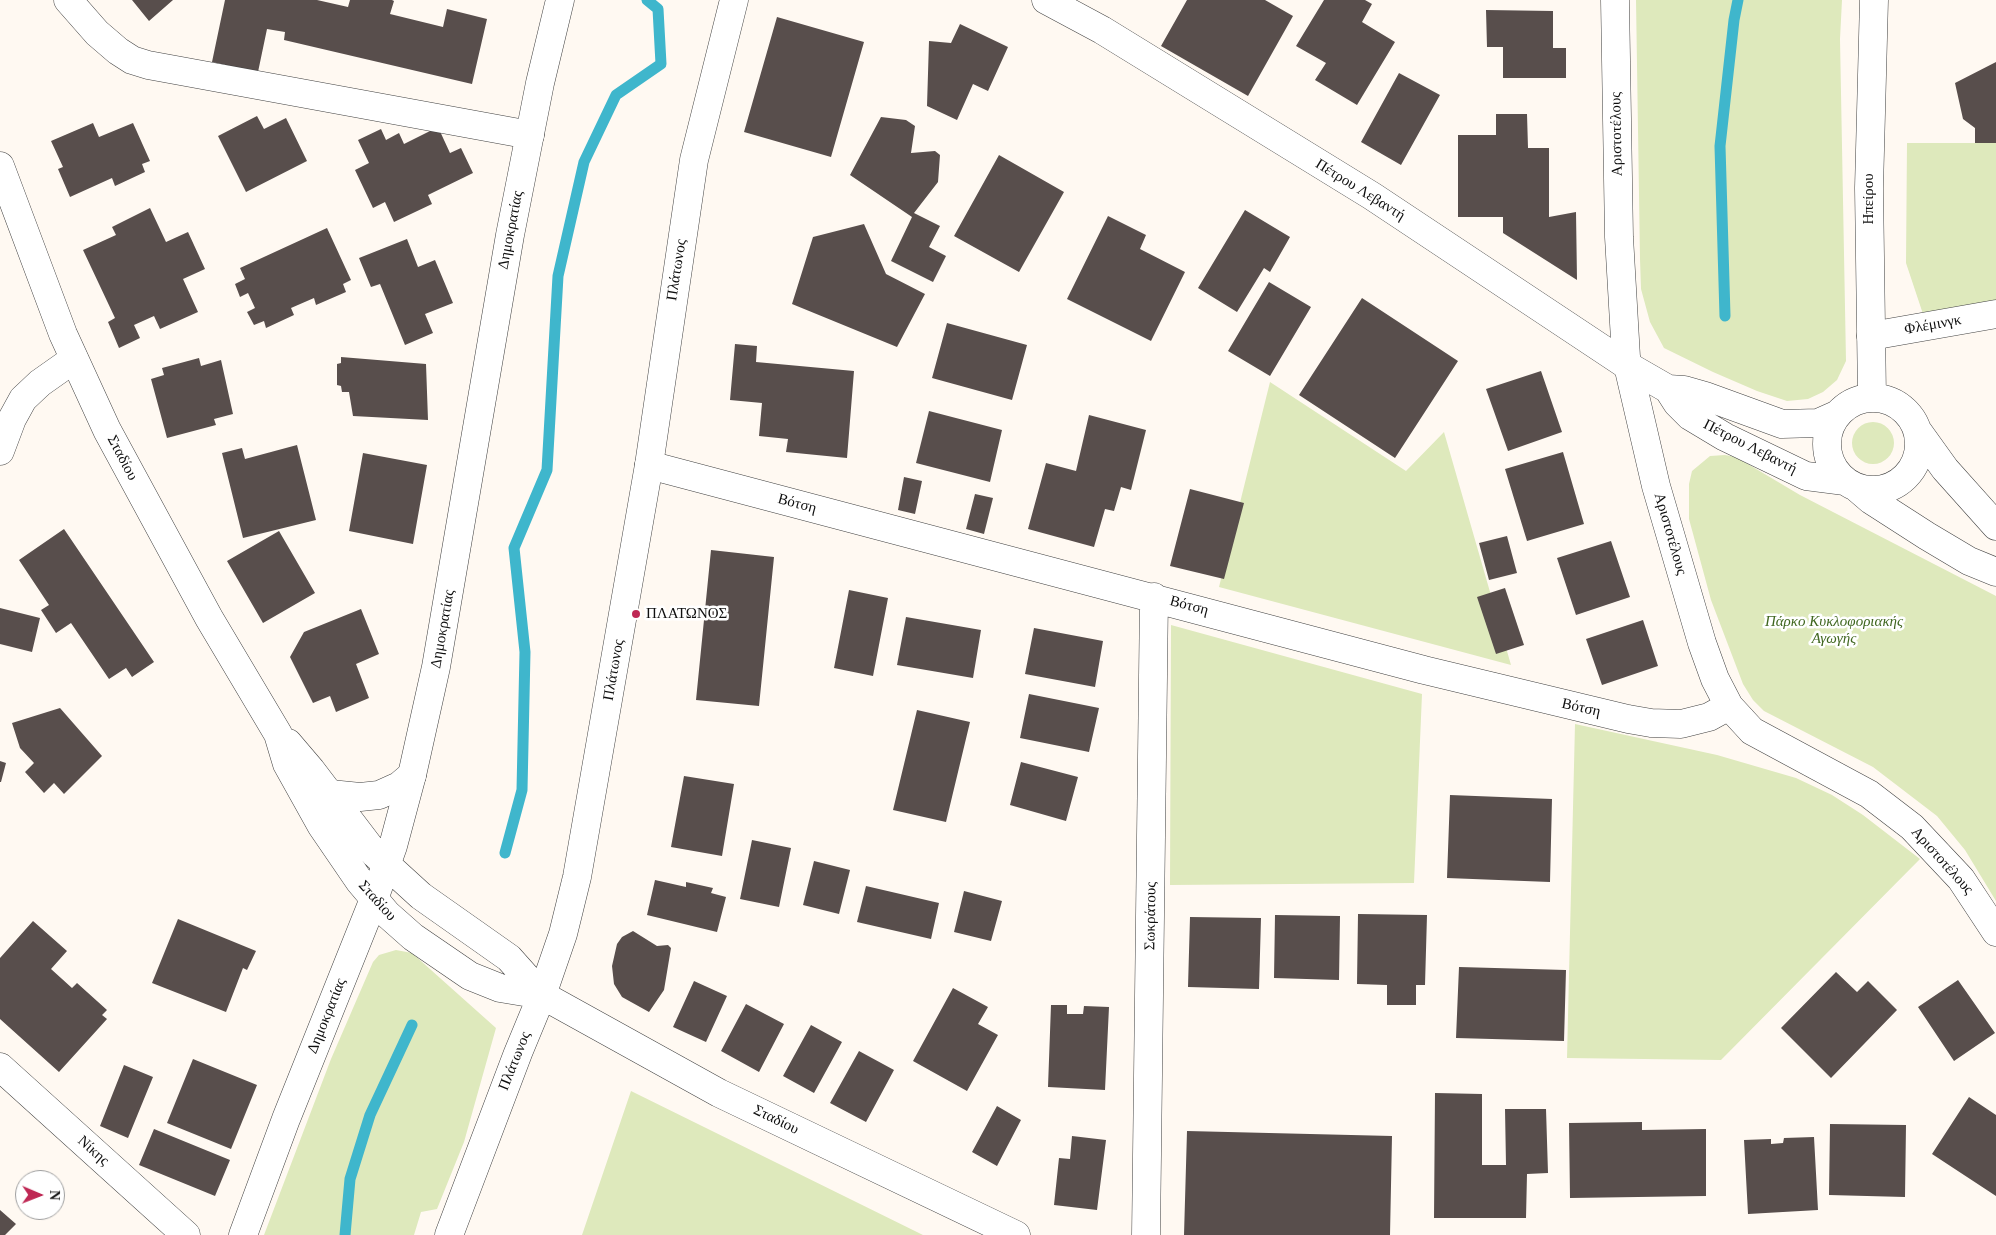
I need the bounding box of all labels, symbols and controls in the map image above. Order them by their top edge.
street label: Αριστοτέλους [1607,92,1627,176]
street label: Πέτρου Λεβαντή [1312,155,1408,225]
street label: Ηπείρου [1860,173,1878,225]
street label: Δημοκρατίας [495,189,527,271]
street label: Πλάτωνος [663,238,691,302]
street label: Φλέμινγκ [1903,311,1963,339]
street label: Πέτρου Λεβαντή [1700,416,1800,478]
street label: Σταδίου [103,432,141,484]
street label: Βότση [776,490,818,518]
street label: Αριστοτέλους [1650,491,1690,577]
street label: Δημοκρατίας [427,588,459,670]
street label: Βότση [1168,592,1210,620]
place label: ΠΛΑΤΩΝΟΣ [646,605,727,623]
marker: ΠΛΑΤΩΝΟΣ [630,608,642,620]
park label: Πάρκο Κυκλοφοριακής Αγωγής [1765,613,1903,648]
street label: Πλάτωνος [600,638,628,702]
street label: Βότση [1560,695,1602,721]
street label: Αριστοτέλους [1907,824,1977,898]
street label: Σταδίου [354,877,400,925]
street label: Σωκράτους [1141,882,1161,950]
street label: Δημοκρατίας [304,976,350,1056]
street label: Πλάτωνος [495,1029,535,1093]
street label: Σταδίου [750,1101,802,1139]
street label: Νίκης [74,1132,112,1170]
north arrow [15,1170,65,1220]
text: N [47,1190,62,1200]

